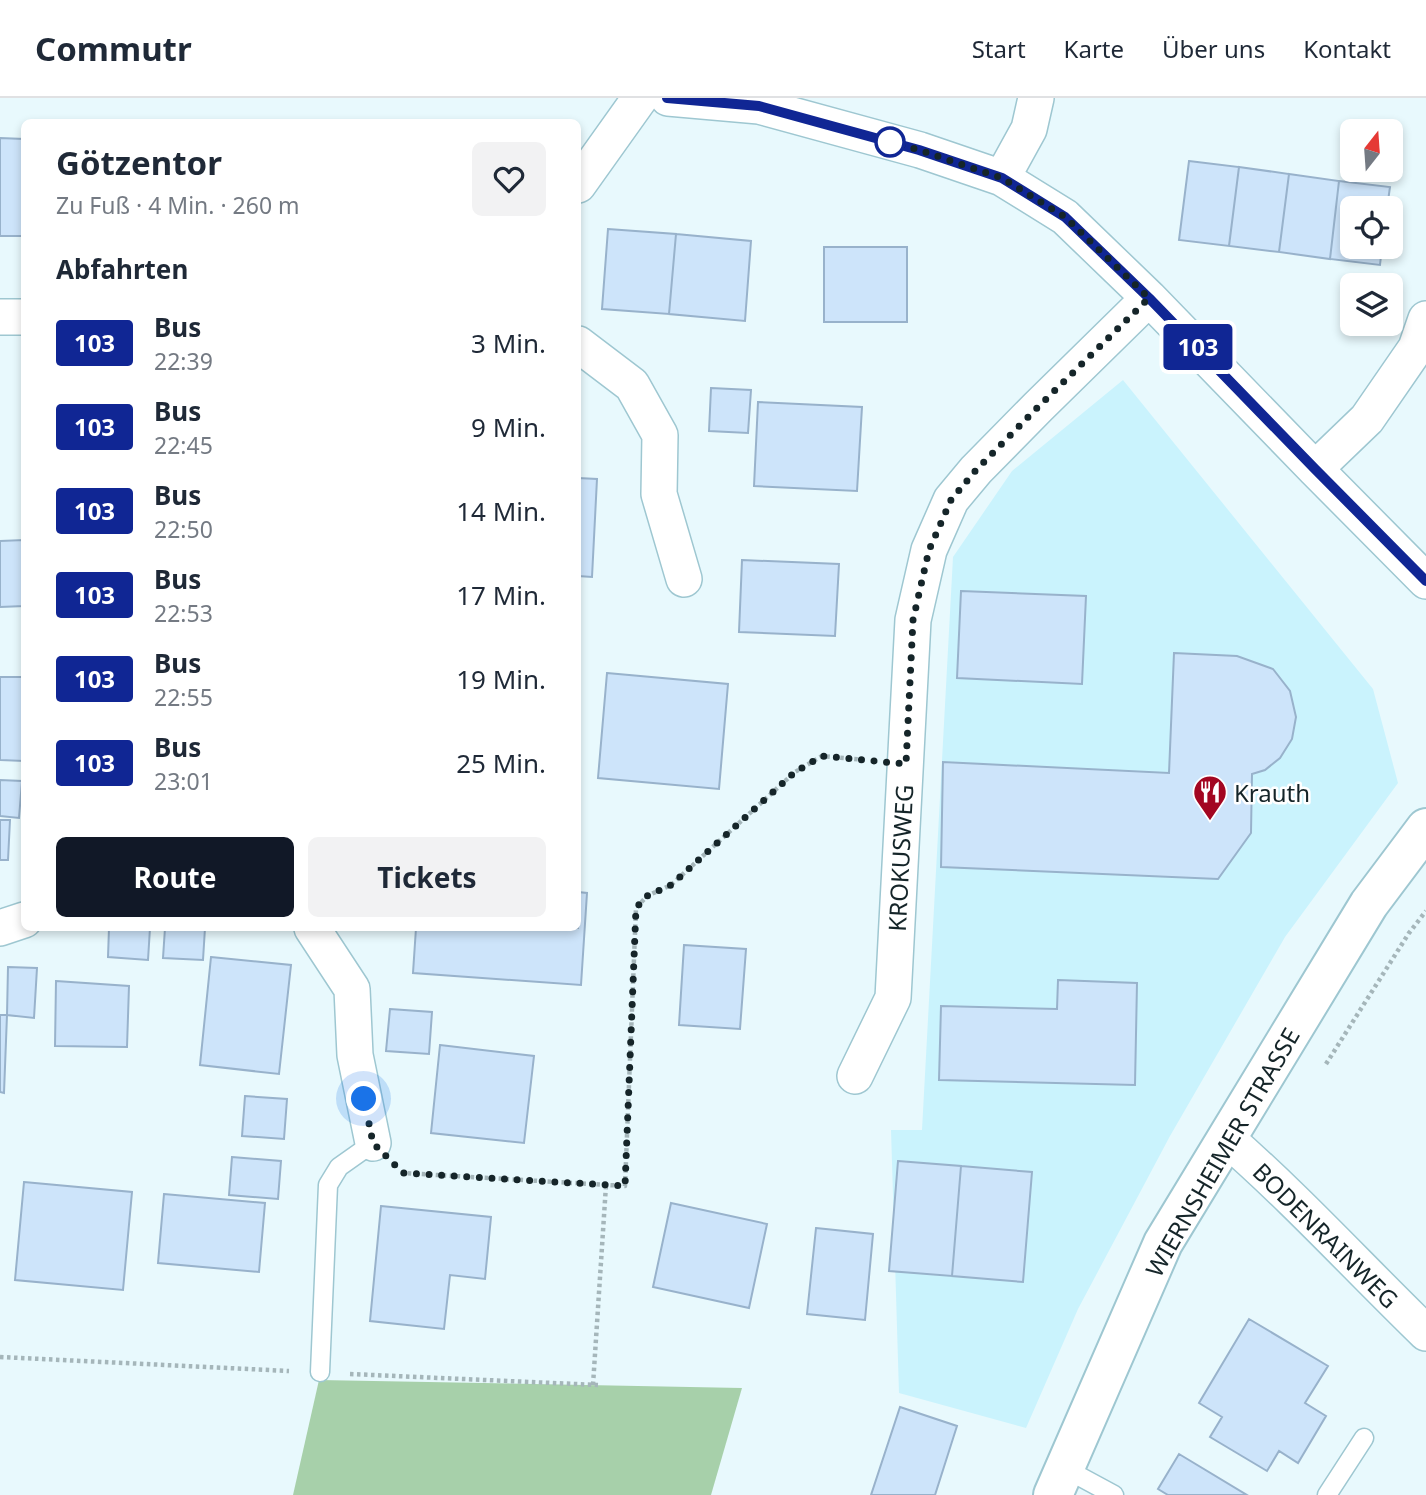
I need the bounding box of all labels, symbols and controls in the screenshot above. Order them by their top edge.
text: Commutr [35,26,192,71]
text: Start [972,32,1026,65]
text: Karte [1064,32,1124,65]
text: Über uns [1162,32,1265,65]
text: Kontakt [1303,32,1391,65]
north arrow [1340,119,1404,182]
map controls [1340,119,1403,336]
unlabelled marker [875,127,905,157]
text: Götzentor [56,140,222,185]
button: heart [472,142,546,216]
text: Zu Fuß · 4 Min. · 260 m [56,189,300,221]
button: locate [1340,196,1403,259]
text: Abfahrten [56,251,188,287]
button: layers [1340,273,1403,336]
text: Bus [154,309,201,345]
line badge: 103 [1158,324,1238,370]
text: 3 Min. [471,325,546,361]
text: 103 [74,326,115,359]
text: 103 [1177,330,1219,363]
text: 22:39 [154,345,213,377]
text: Bus [154,393,201,429]
text: 9 Min. [471,409,546,445]
text: 103 [74,410,115,443]
text: 22:45 [154,429,213,461]
text: Bus [154,477,201,513]
text: 14 Min. [456,493,546,529]
text: 103 [74,494,115,527]
text: 22:50 [154,513,213,545]
text: Bus [154,561,201,597]
text: 17 Min. [456,577,546,613]
text: 103 [74,578,115,611]
text: 22:53 [154,597,213,629]
text: Bus [154,645,201,681]
text: 19 Min. [456,661,546,697]
text: 103 [74,662,115,695]
text: 22:55 [154,681,213,713]
text: Bus [154,729,201,765]
text: 25 Min. [456,745,546,781]
text: 103 [74,746,115,779]
text: 23:01 [154,765,213,797]
restaurant icon: Krauth [1191,773,1229,822]
place label: Krauth [1234,776,1310,809]
street label: KROKUSWEG [880,784,920,932]
button: Route [56,837,294,917]
button: Tickets [308,837,546,917]
street label: WIERNSHEIMER STRASSE [1137,1022,1307,1282]
your location [346,1081,381,1116]
street label: BODENRAINWEG [1246,1155,1406,1315]

